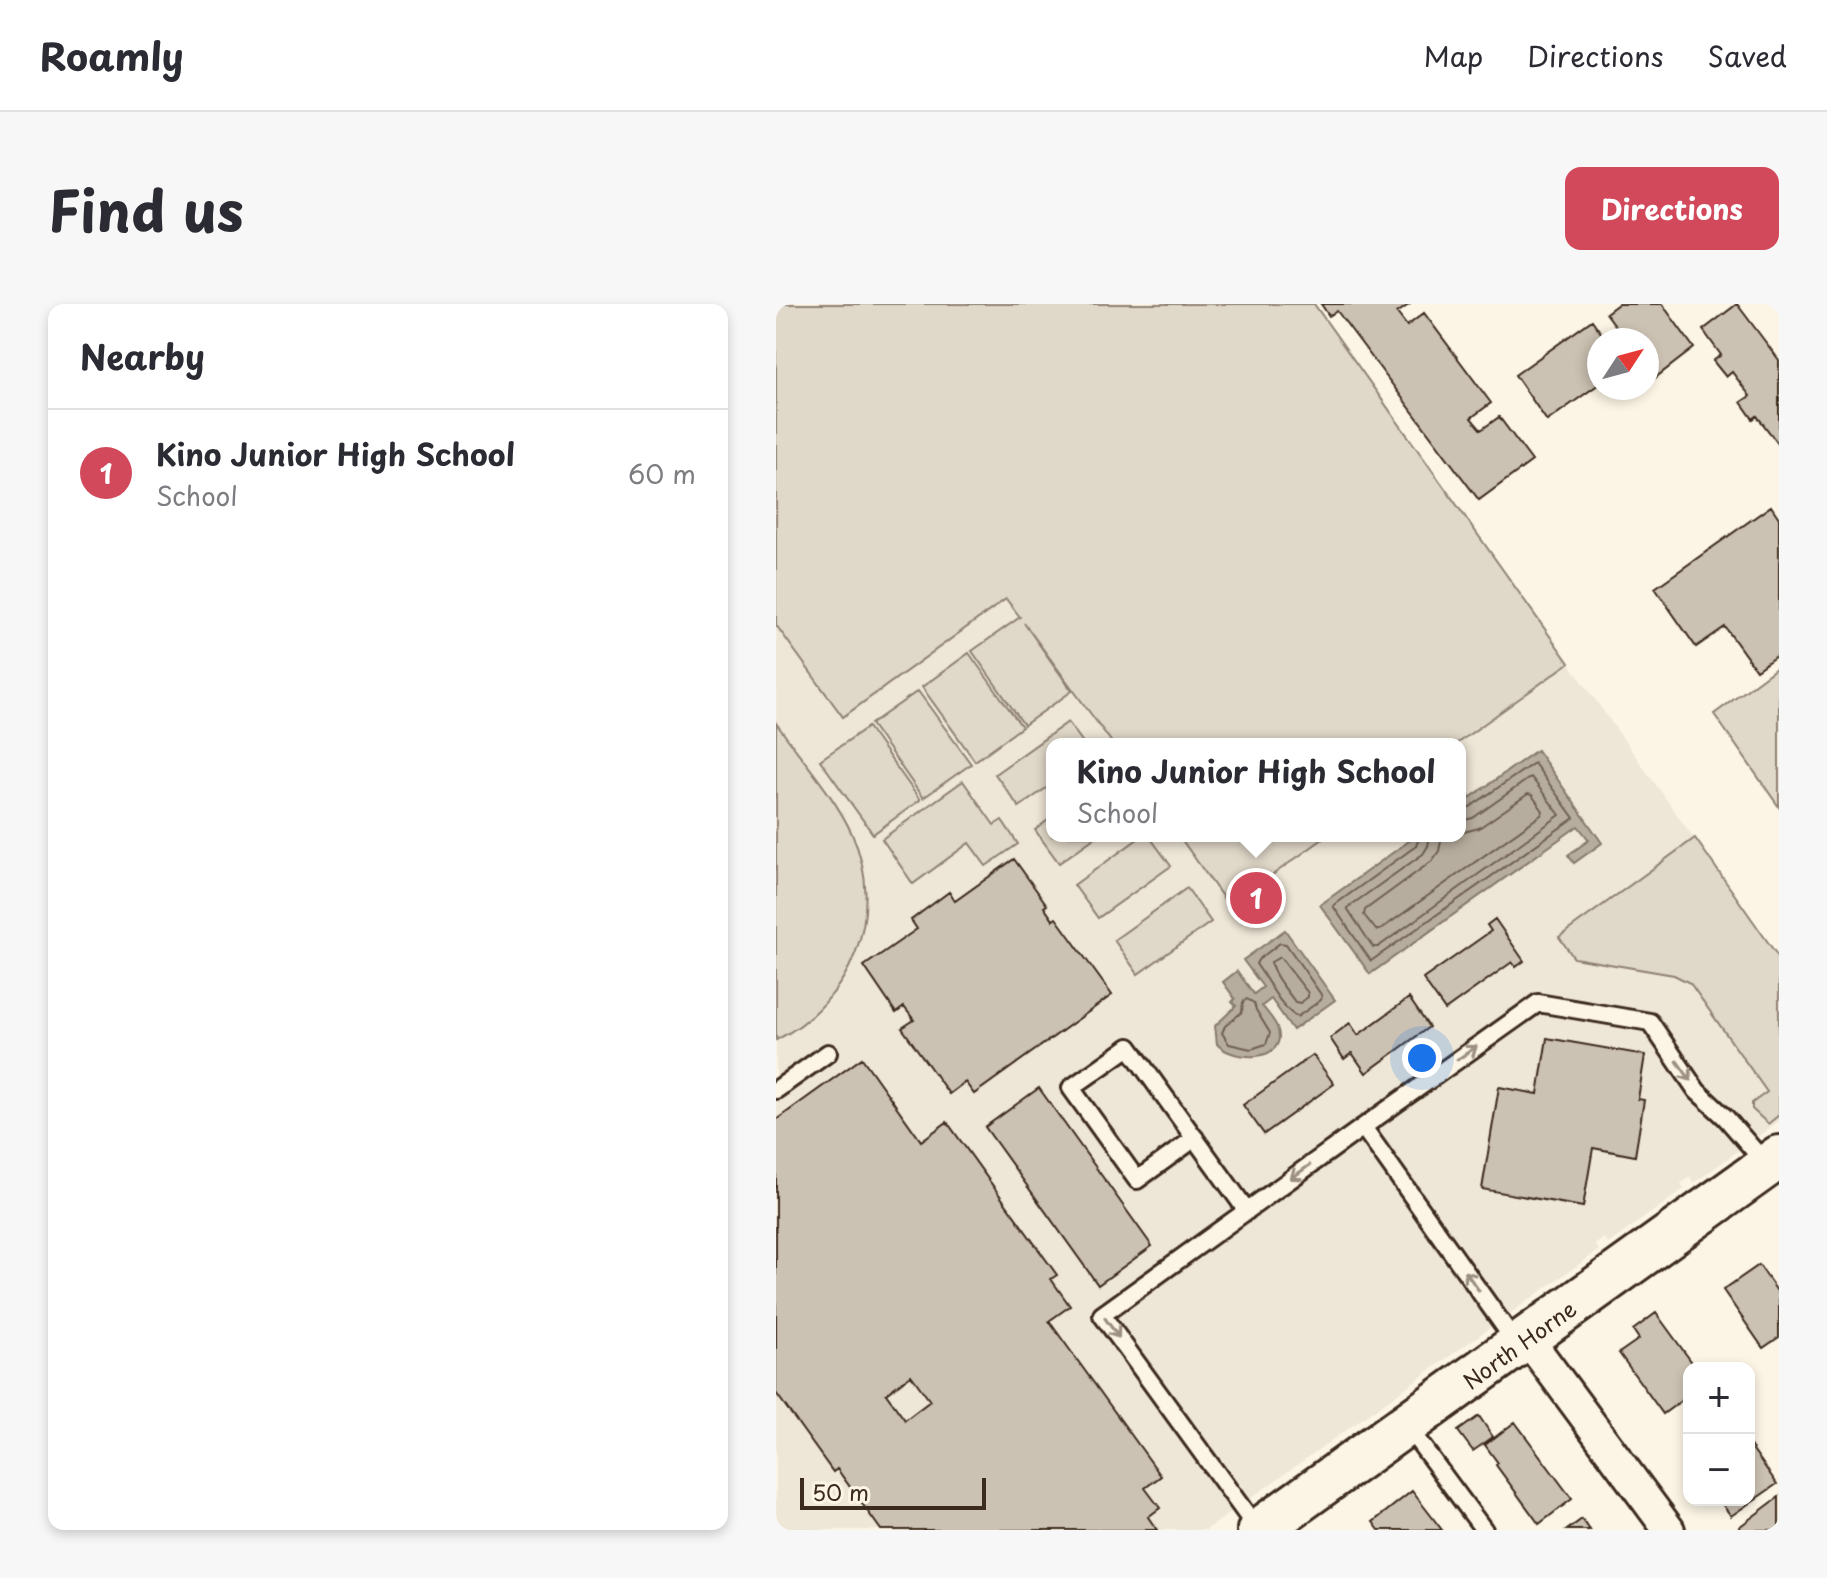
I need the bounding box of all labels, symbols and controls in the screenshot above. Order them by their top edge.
text: Roamly [40,27,184,84]
text: Map [1424,34,1483,77]
text: Directions [1527,34,1664,77]
text: Saved [1708,34,1787,77]
text: Find us [48,166,244,251]
button: Directions [1565,167,1779,250]
north arrow [1587,328,1659,400]
text: Nearby [80,330,205,382]
text: Kino Junior High School [156,431,515,476]
text: 1 [100,454,112,493]
text: 60 m [628,454,696,493]
text: School [156,476,238,515]
popup [1046,738,1466,842]
text: Kino Junior High School [1077,748,1435,793]
text: School [1077,793,1158,832]
pin: 1 [1230,868,1282,928]
your location [1402,1038,1442,1078]
one-way arrow [1455,1045,1477,1061]
one-way arrow [1676,1060,1692,1082]
one-way arrow [1289,1164,1311,1181]
one-way arrow [1464,1271,1480,1293]
street label: North Horne [1455,1291,1583,1397]
one-way arrow [1104,1317,1120,1339]
map controls [1683,1362,1755,1506]
button: + [1683,1362,1755,1434]
button: − [1683,1434,1755,1506]
scale bar [800,1474,986,1510]
text: 50 m [812,1475,869,1508]

